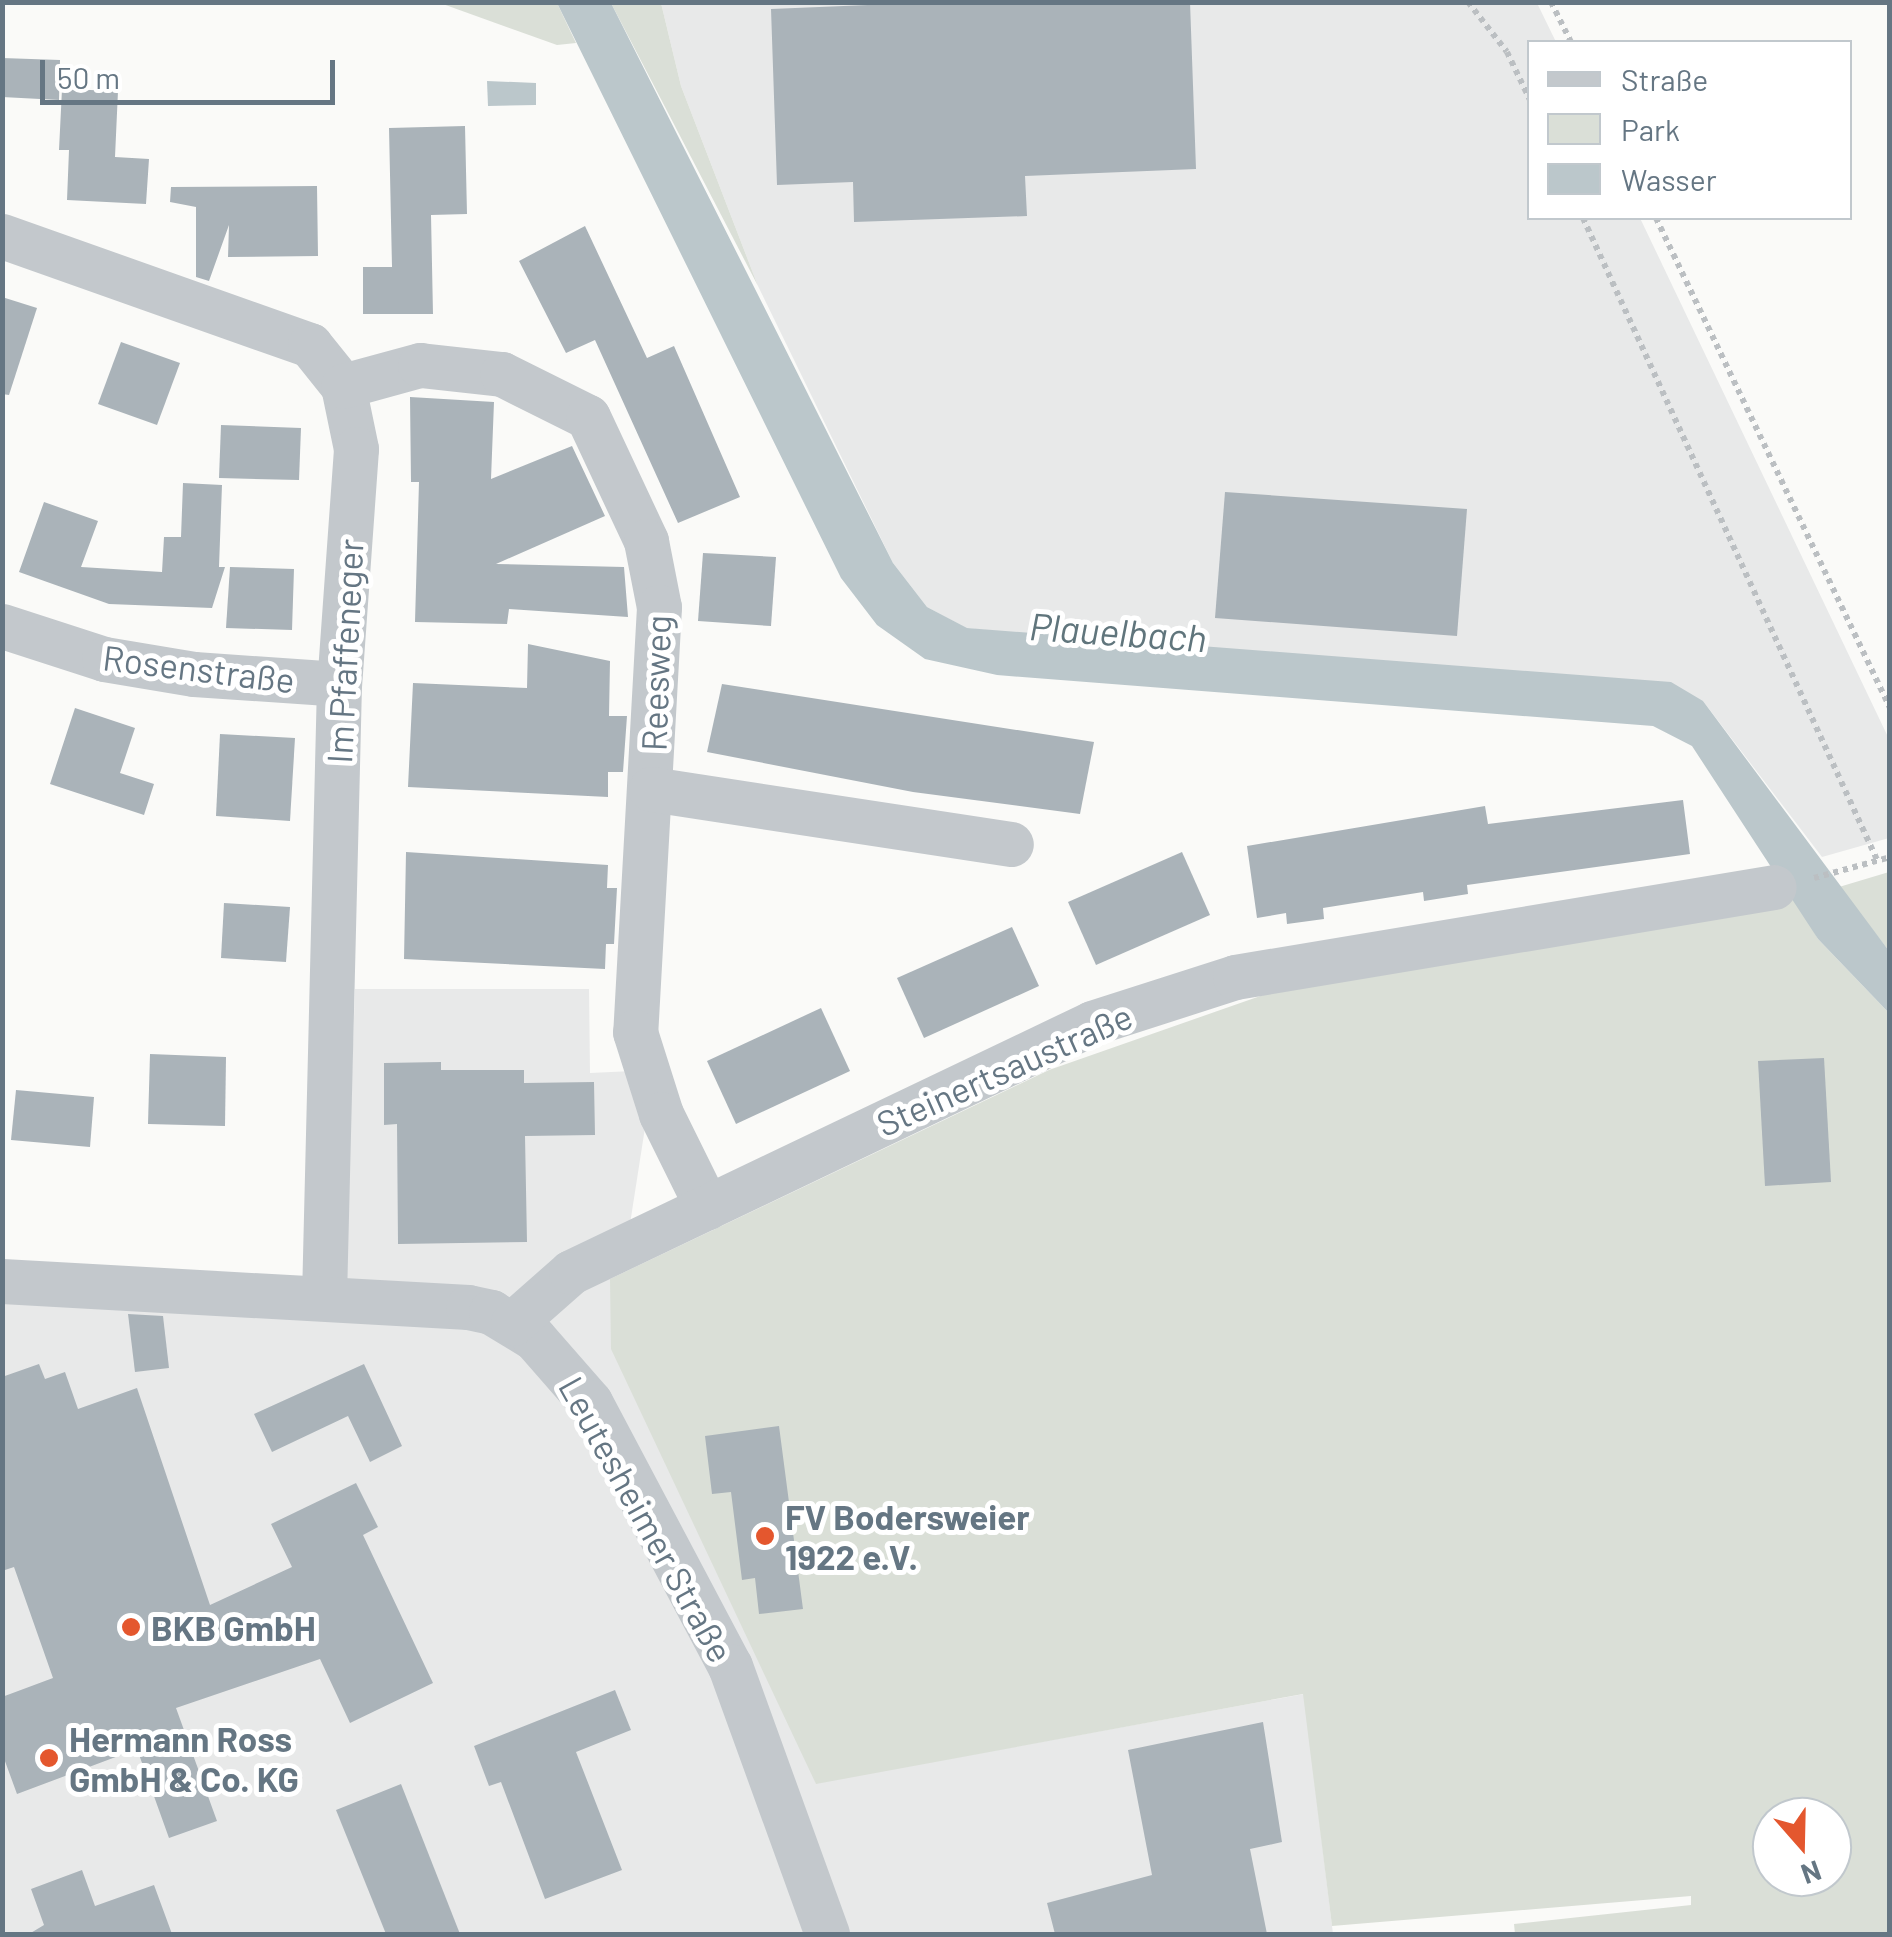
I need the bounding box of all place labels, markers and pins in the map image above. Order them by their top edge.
place label: FV Bodersweier 1922 e.V. [785,1495,1030,1577]
marker: FV Bodersweier 1922 e.V. [754,1525,776,1547]
place label: BKB GmbH [151,1606,316,1648]
marker: BKB GmbH [120,1616,142,1638]
place label: Hermann Ross GmbH & Co. KG [69,1717,299,1799]
marker: Hermann Ross GmbH & Co. KG [38,1747,60,1769]

